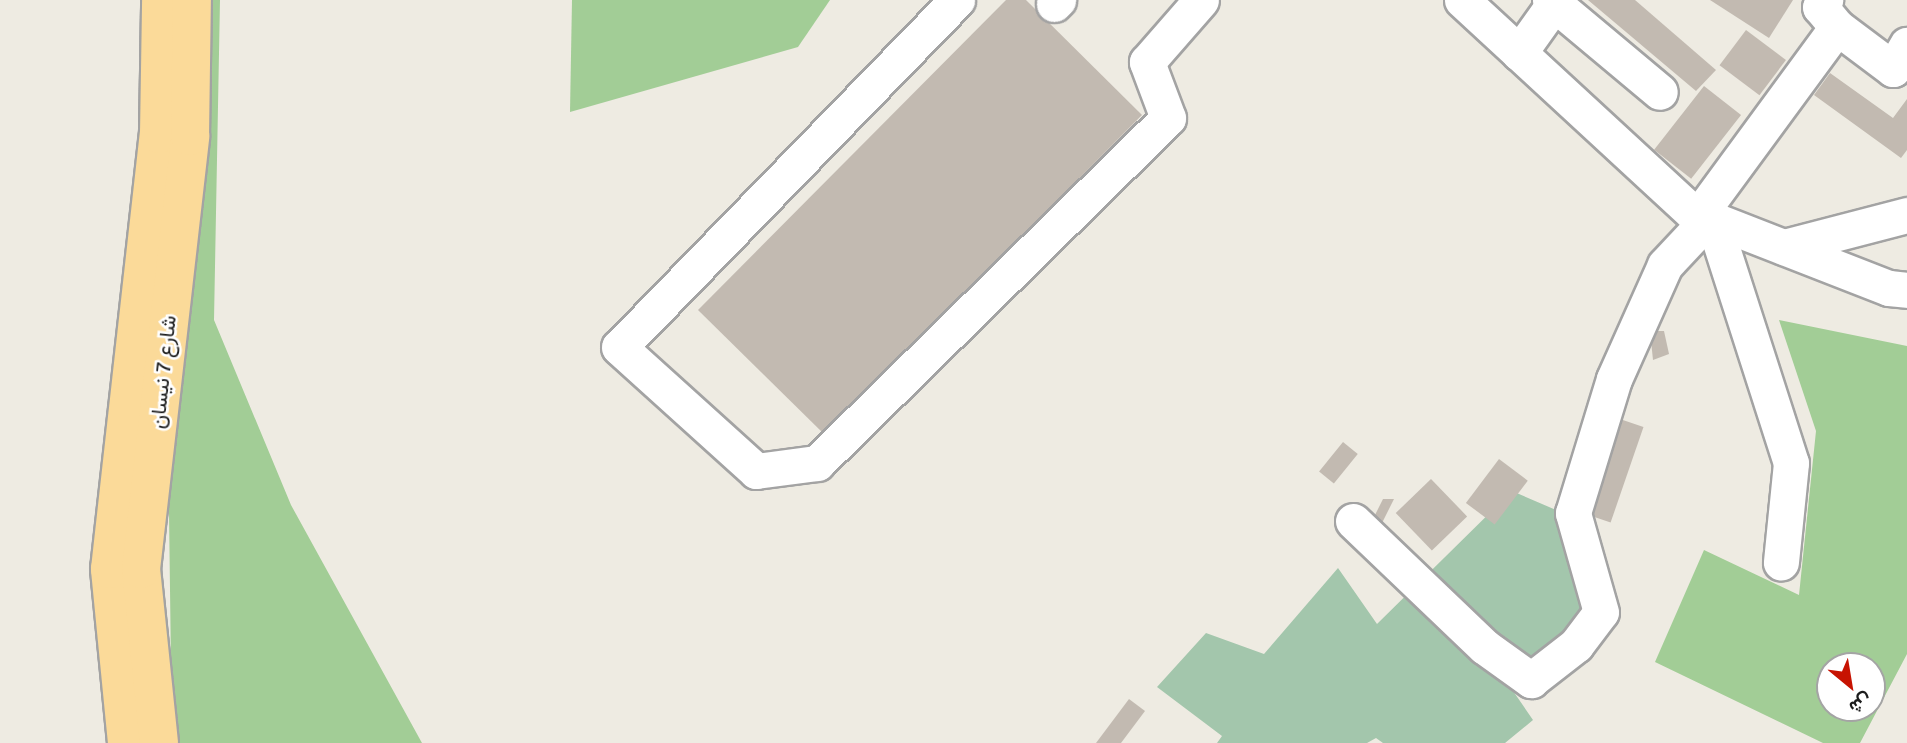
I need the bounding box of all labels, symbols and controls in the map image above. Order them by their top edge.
street label: شارع 7 نيسان [145,314,181,430]
north arrow [1816,652,1886,722]
text: ش [1845,687,1876,720]

